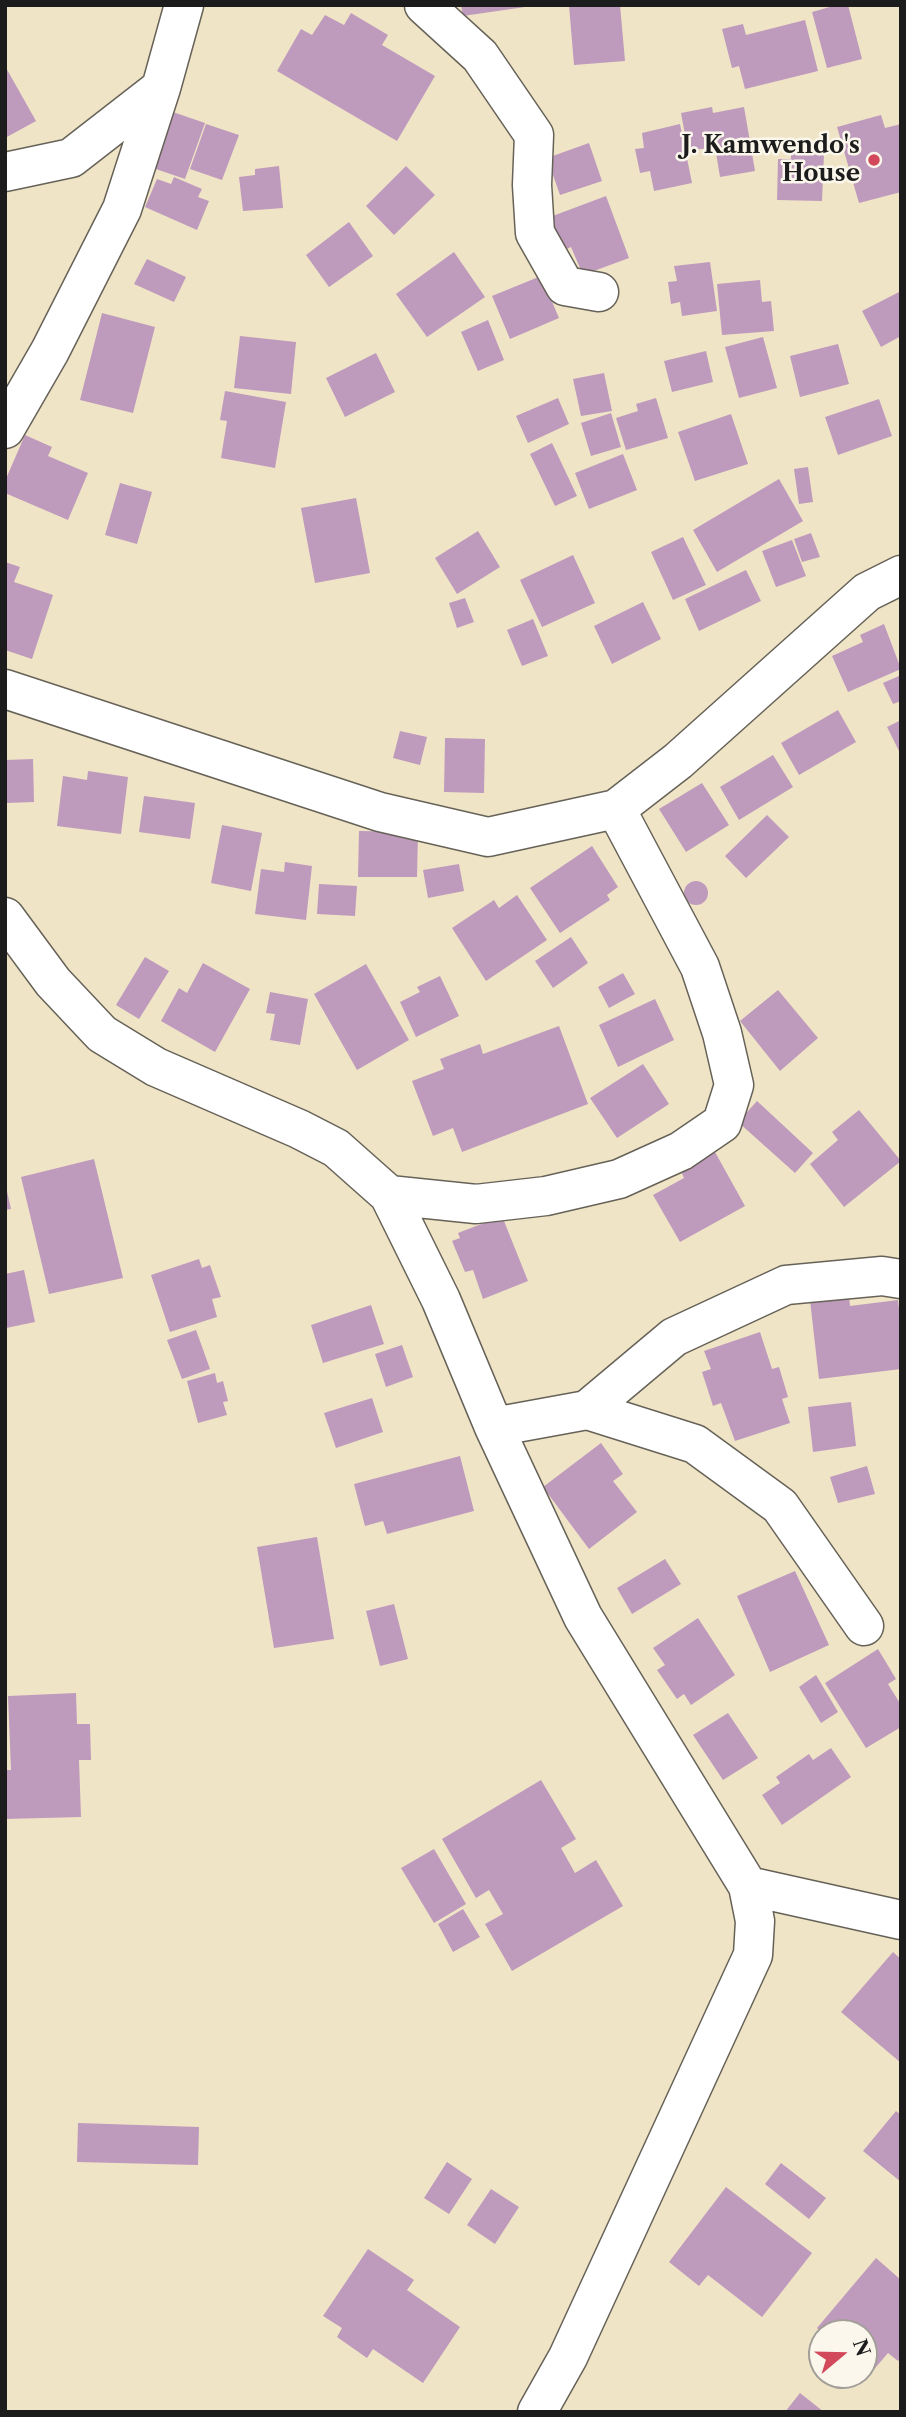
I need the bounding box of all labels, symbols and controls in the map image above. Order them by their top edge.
place label: J. Kamwendo's House [681,132,860,188]
marker: J. Kamwendo's House [866,152,882,168]
north arrow [808,2319,878,2389]
text: N [848,2336,875,2359]

